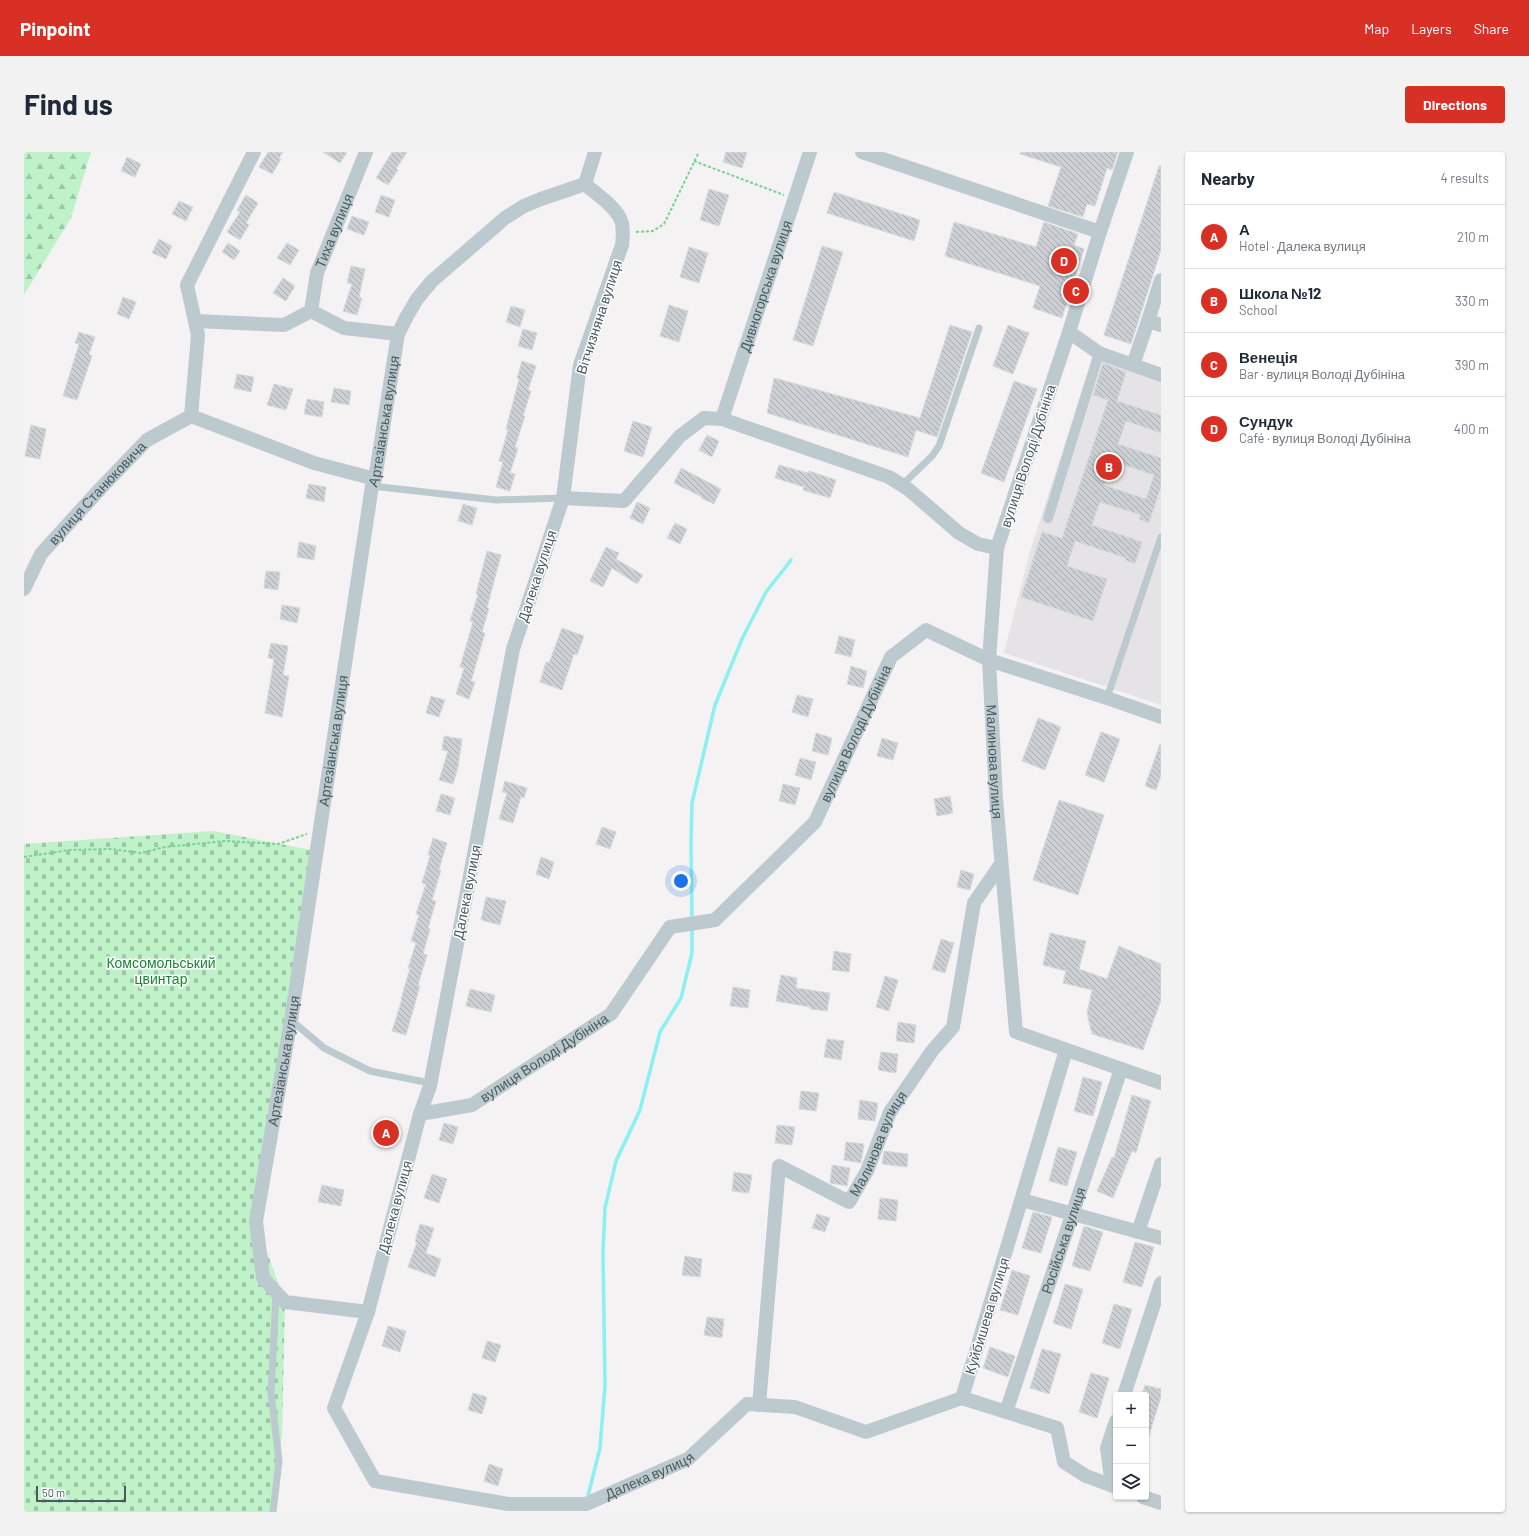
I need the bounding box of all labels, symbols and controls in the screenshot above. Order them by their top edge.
text: Pinpoint [20,17,90,40]
text: Map [1364,20,1389,37]
text: Layers [1411,20,1452,37]
text: Share [1474,20,1509,37]
button: Directions [1405,86,1505,123]
text: Find us [24,87,113,121]
text: Nearby [1201,168,1255,188]
text: 4 results [1441,170,1489,186]
street label: Тиха вулиця [311,191,356,270]
street label: Дивногорська вулиця [736,218,795,354]
text: А [1239,220,1250,238]
text: A [1210,229,1218,245]
text: 210 m [1457,229,1489,245]
text: Hotel · Далека вулиця [1239,238,1366,254]
pin: D [1051,246,1077,276]
street label: Вітчизняна вулиця [572,257,625,376]
pin: C [1063,276,1089,306]
text: Школа №12 [1239,284,1321,302]
text: B [1210,293,1218,309]
text: 330 m [1455,293,1489,309]
text: School [1239,302,1277,318]
text: Венеція [1239,348,1298,366]
street label: Артезіанська вулиця [364,354,402,489]
text: C [1210,357,1218,373]
text: 390 m [1455,357,1489,373]
text: Bar · вулиця Володі Дубініна [1239,366,1405,382]
street label: вулиця Володі Дубініна [996,382,1059,529]
text: Сундук [1239,412,1293,430]
text: D [1210,421,1218,437]
text: 400 m [1454,421,1489,437]
text: Café · вулиця Володі Дубініна [1239,430,1411,446]
street label: вулиця Станюковича [45,437,149,548]
pin: B [1096,452,1122,482]
street label: Далека вулиця [514,528,559,624]
street label: вулиця Володі Дубініна [816,662,894,805]
street label: Артезіанська вулиця [315,674,351,807]
street label: Малинова вулиця [983,704,1007,820]
street label: Далека вулиця [449,843,484,940]
your location [671,871,691,891]
park label: Комсомольський цвинтар [106,954,216,987]
street label: Артезіанська вулиця [264,994,303,1128]
street label: вулиця Володі Дубініна [477,1009,611,1105]
street label: Малинова вулиця [845,1088,910,1199]
pin: A [373,1118,399,1148]
street label: Далека вулиця [374,1158,415,1255]
street label: Російська вулиця [1037,1185,1089,1296]
street label: Куйбишева вулиця [961,1255,1012,1376]
map controls [1113,1392,1149,1500]
button: + [1113,1392,1149,1428]
button: − [1113,1428,1149,1464]
street label: Далека вулиця [602,1448,698,1503]
button: layers [1113,1464,1149,1500]
scale bar [36,1484,126,1503]
text: 50 m [42,1486,65,1499]

